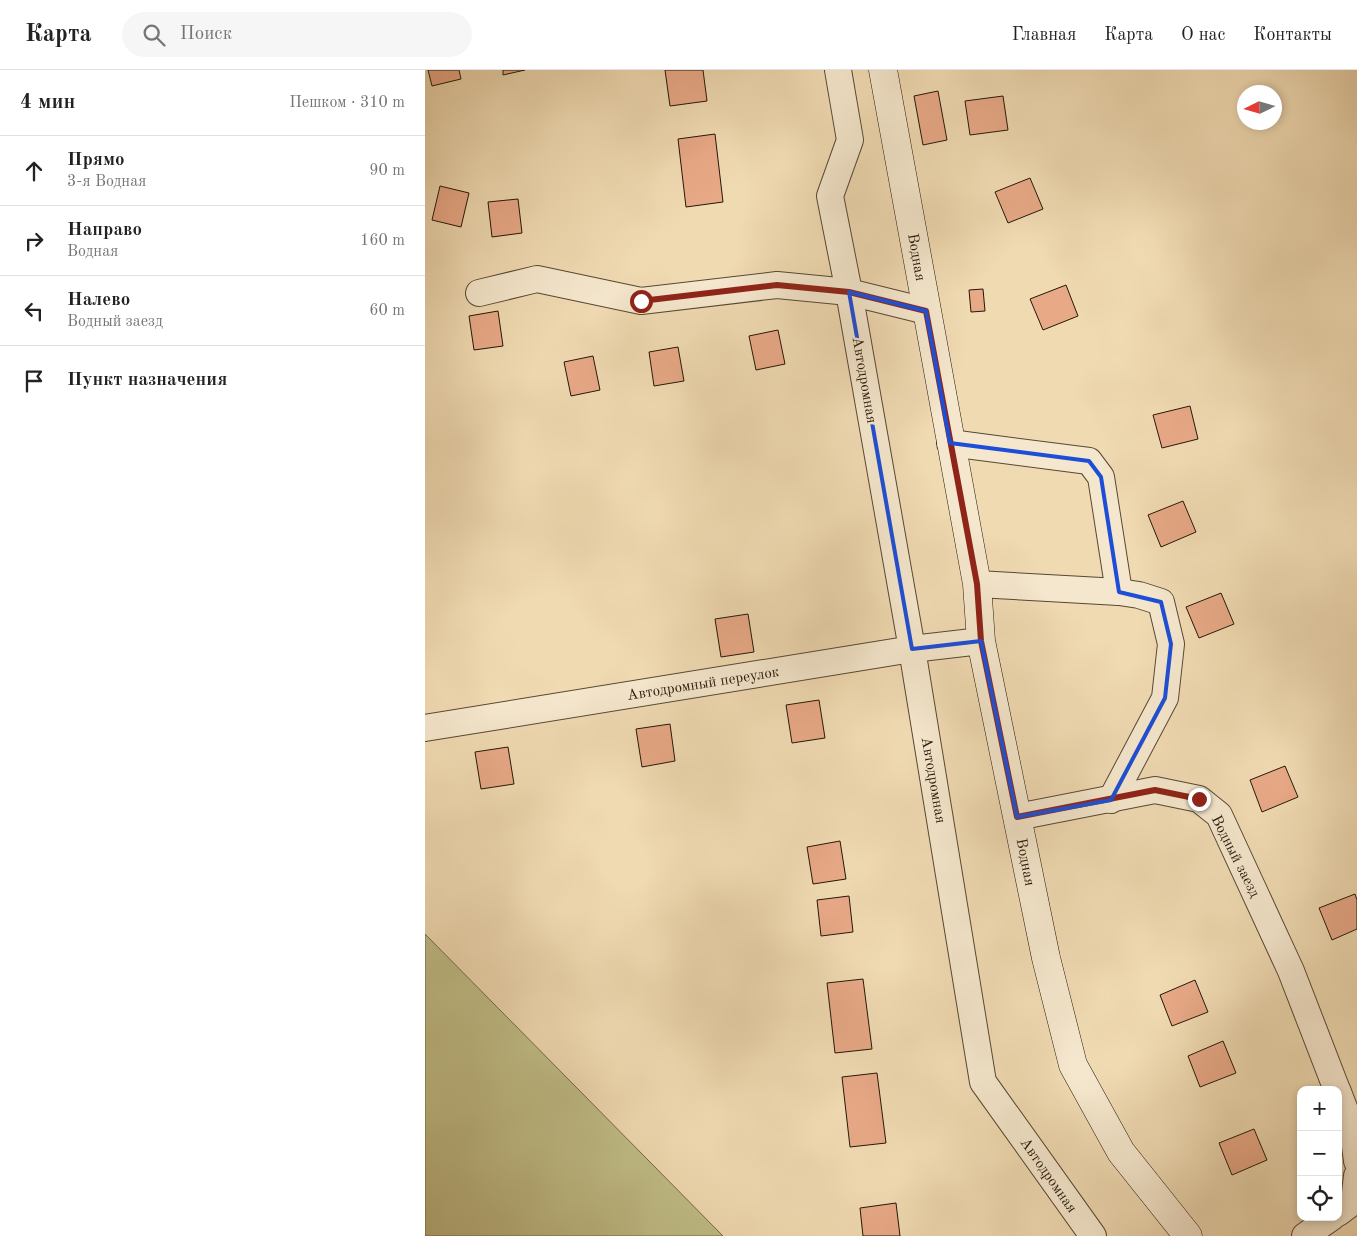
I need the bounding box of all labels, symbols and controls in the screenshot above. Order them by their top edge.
search box [122,12,472,57]
icon: search [140,21,168,49]
text: Карта [25,23,92,47]
text: Поиск [180,25,232,44]
text: Главная [1012,26,1076,44]
text: Карта [1104,26,1153,44]
text: О нас [1181,26,1225,44]
text: Контакты [1253,26,1332,44]
north arrow [1237,85,1282,130]
text: 4 мин [20,92,75,113]
text: Пешком · 310 m [289,95,405,111]
text: Прямо [67,151,125,170]
icon: ahead [20,157,48,185]
text: 90 m [369,163,405,179]
text: 3-я Водная [67,174,146,190]
text: Направо [67,221,142,240]
icon: right [20,227,48,255]
street label: Водная [904,232,927,282]
text: 160 m [360,233,405,249]
text: Водная [67,244,118,260]
route start [630,290,653,313]
text: Налево [67,291,130,310]
icon: left [20,297,48,325]
text: 60 m [369,303,405,319]
text: Водный заезд [67,314,163,330]
street label: Автодромная [849,336,879,425]
icon: arrive [20,367,48,395]
text: Пункт назначения [67,371,227,390]
street label: Автодромный переулок [626,665,781,704]
street label: Автодромная [918,736,948,825]
route end [1188,788,1211,811]
street label: Водный заезд [1208,813,1262,901]
street label: Водная [1013,837,1037,888]
map controls [1297,1086,1342,1221]
button: + [1297,1086,1342,1131]
button: − [1297,1131,1342,1176]
street label: Автодромная [1017,1136,1079,1216]
button: locate [1297,1176,1342,1221]

